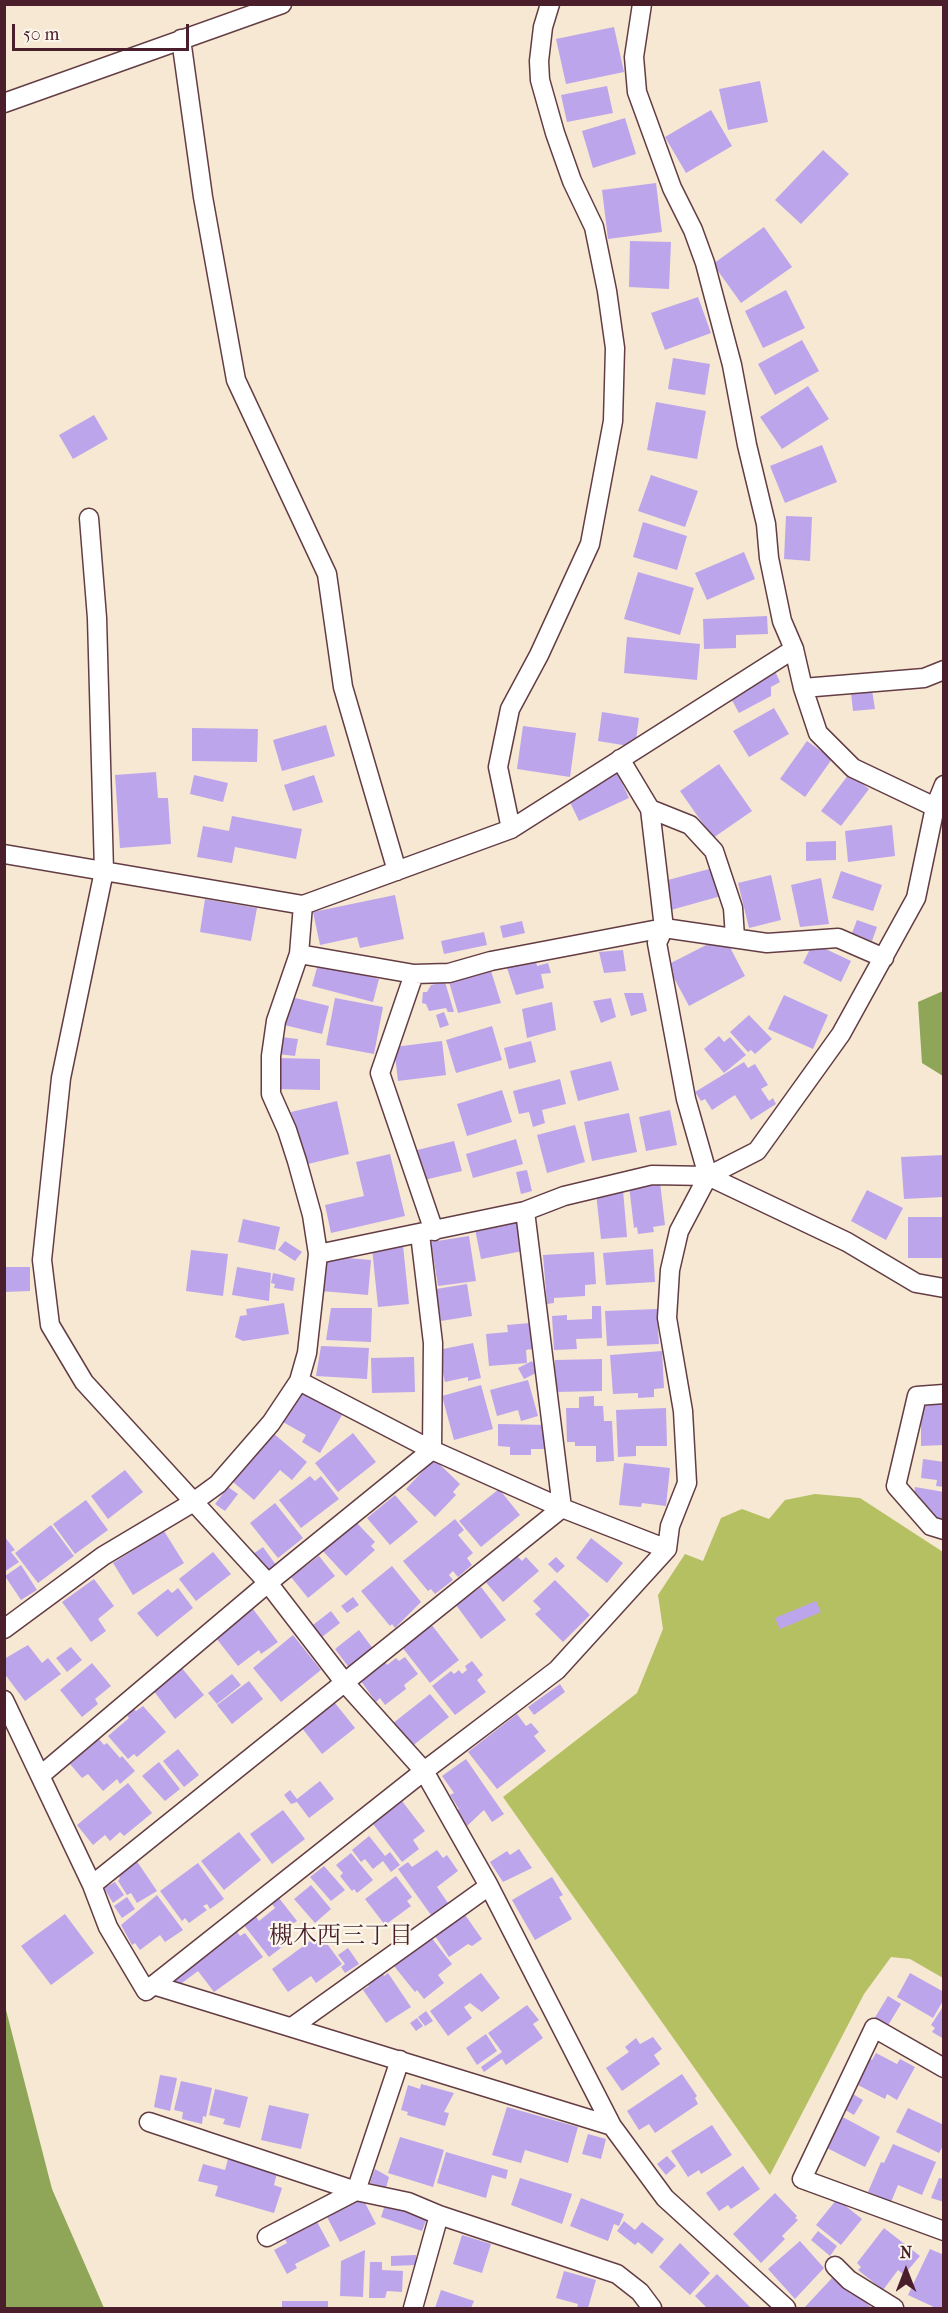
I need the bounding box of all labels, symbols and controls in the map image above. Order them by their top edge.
scale bar [15,12,192,50]
text: 50 m [23,24,59,45]
district label: 槻木西三丁目 [269,1923,413,1951]
north arrow [876,2241,936,2301]
text: N [900,2243,912,2262]

